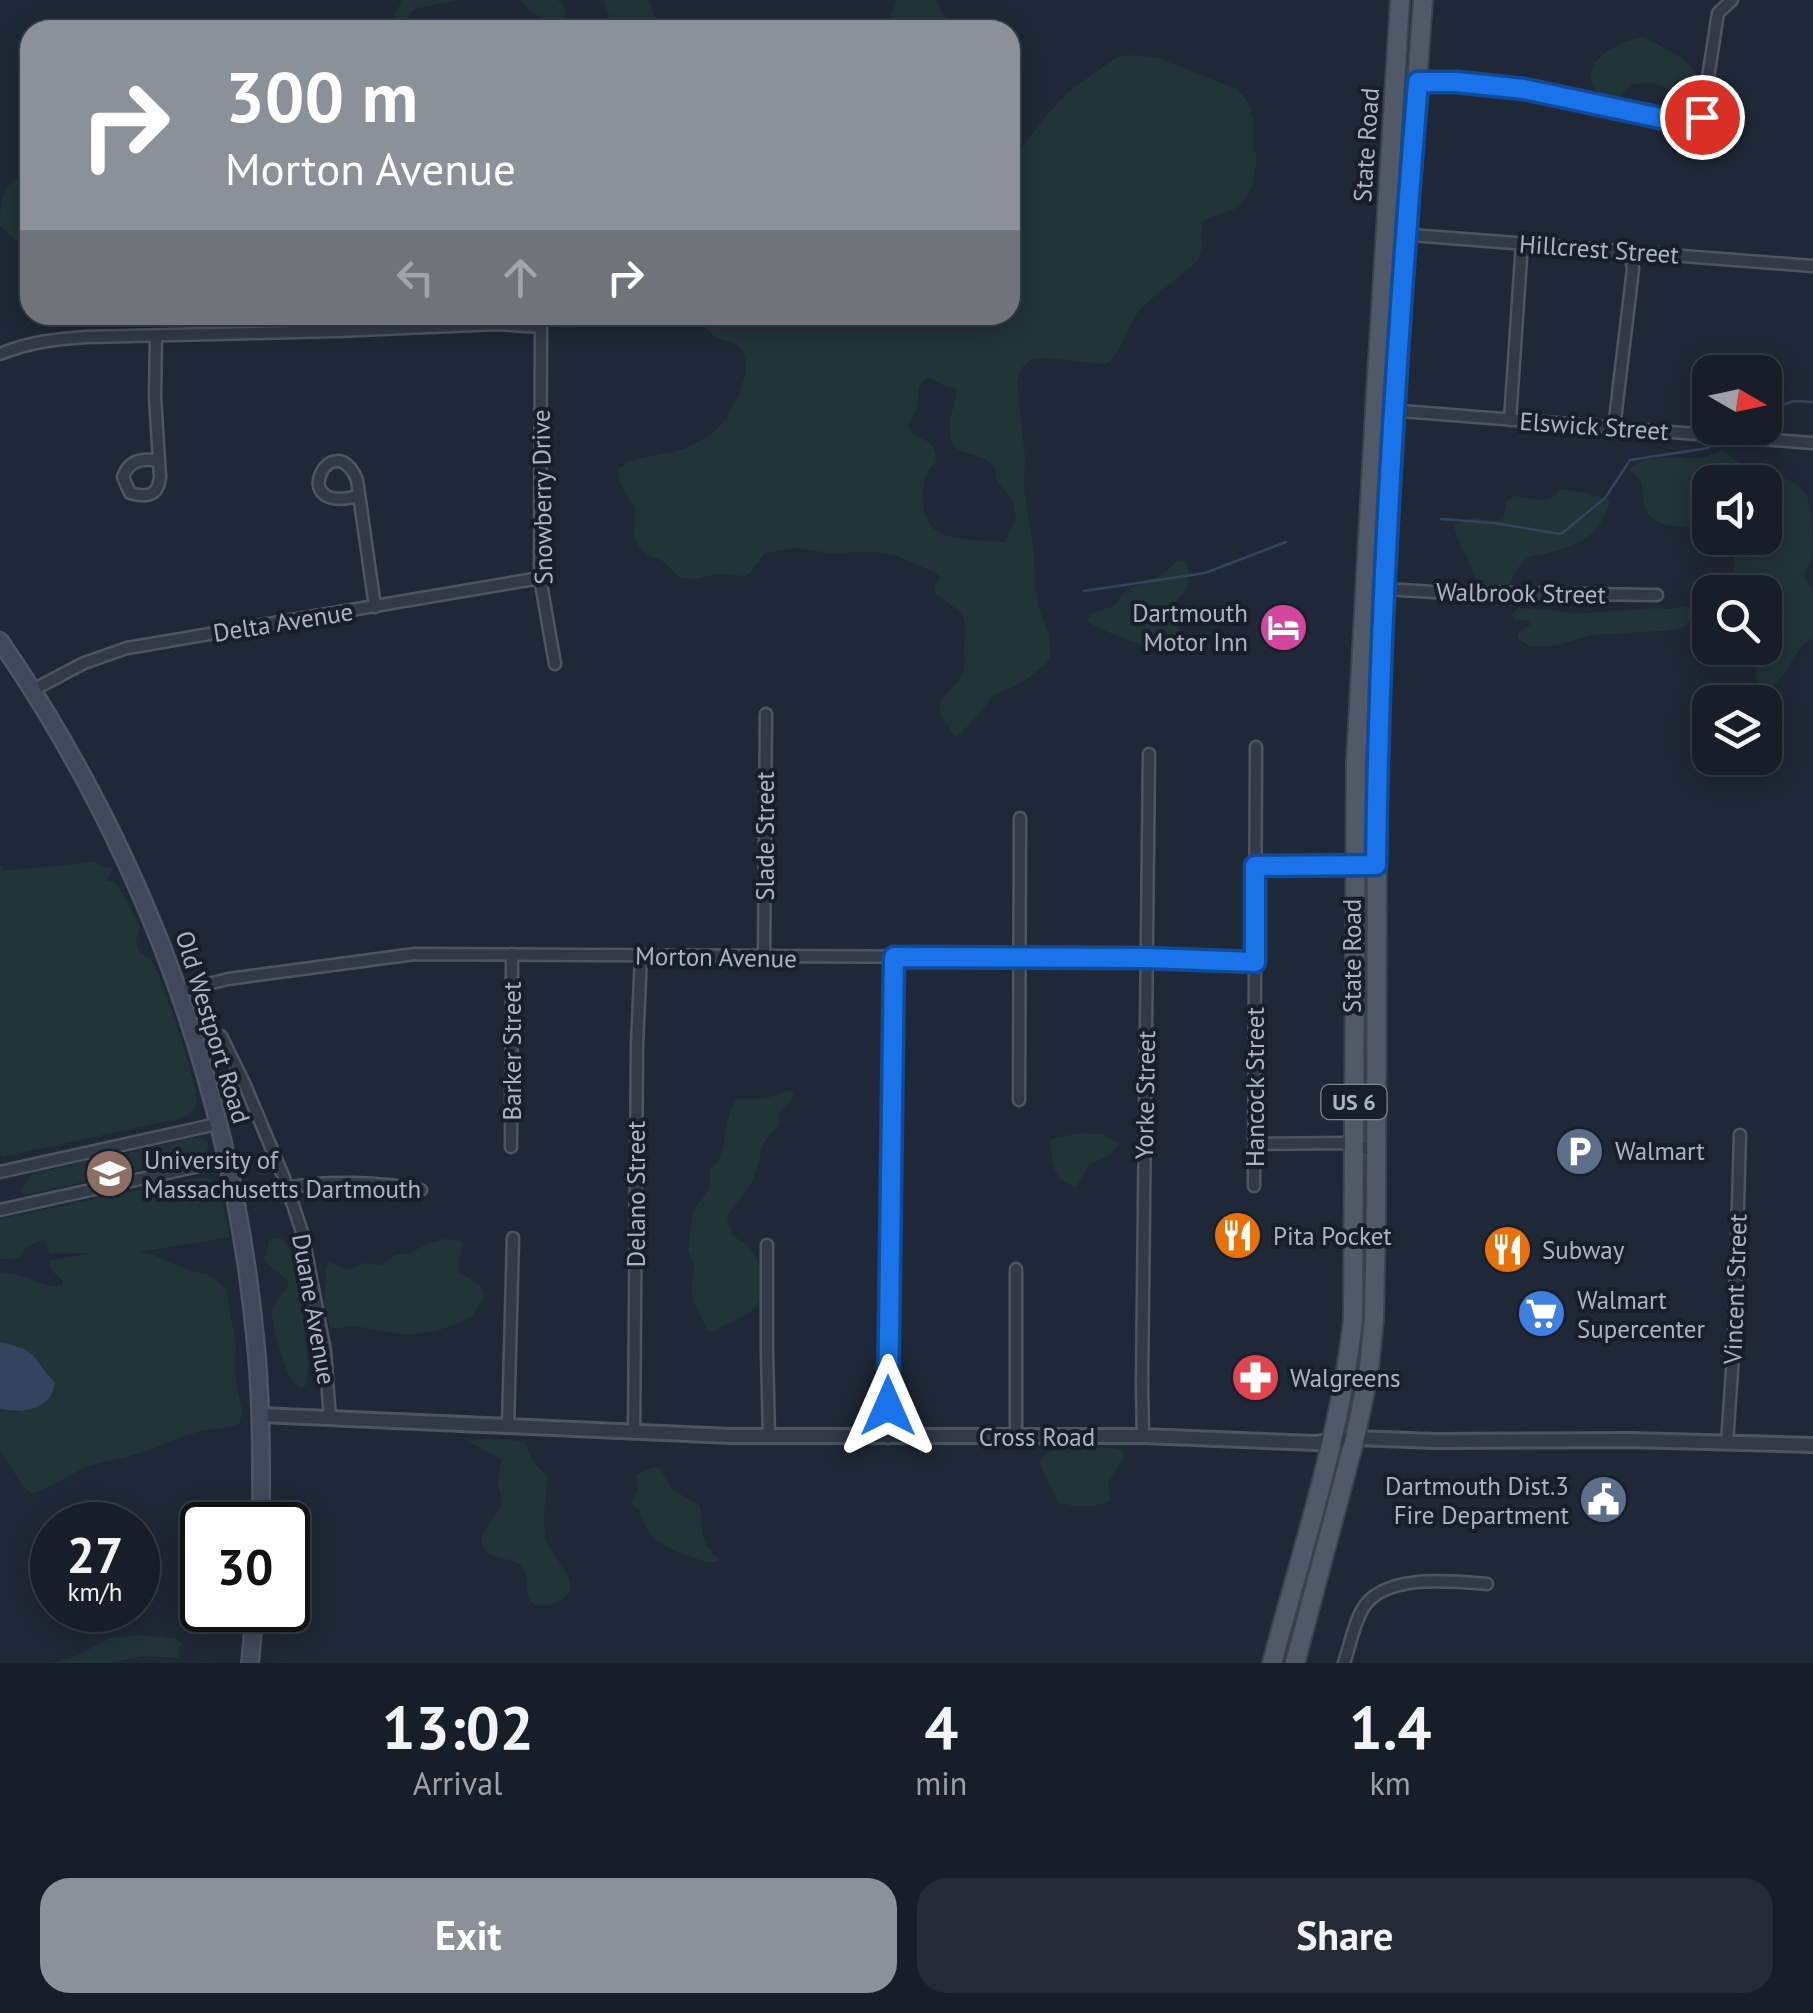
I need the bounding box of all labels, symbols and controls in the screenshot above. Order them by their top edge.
text: 300 m [225,51,418,141]
icon: right [60,60,190,190]
pin [1660,75,1745,160]
street label: State Road [1346,87,1386,203]
icon: arrive [1675,90,1730,145]
text: Morton Avenue [225,139,516,197]
street label: Hillcrest Street [1518,227,1680,271]
icon: left [388,250,443,305]
icon: ahead [493,250,548,305]
icon: right [598,250,653,305]
north arrow [1692,355,1782,445]
map controls [1692,355,1782,775]
street label: Elswick Street [1518,405,1670,447]
street label: Snowberry Drive [524,409,560,585]
button: sound [1692,465,1782,555]
button: search [1692,575,1782,665]
street label: Walbrook Street [1436,576,1607,610]
street label: Delta Avenue [211,595,355,649]
place label: Dartmouth Motor Inn [1132,597,1248,658]
hotel icon: Dartmouth Motor Inn [1257,601,1309,653]
button: layers [1692,685,1782,775]
street label: Slade Street [749,771,781,901]
street label: State Road [1336,899,1368,1013]
street label: Old Westport Road [169,927,257,1127]
street label: Morton Avenue [635,940,797,974]
street label: Barker Street [496,981,528,1120]
street label: Hancock Street [1239,1006,1271,1167]
street label: Yorke Street [1128,1030,1162,1160]
road number: US 6 [1322,1085,1386,1119]
street label: Delano Street [620,1120,652,1267]
parking icon: Walmart [1554,1125,1606,1177]
place label: Walmart [1615,1135,1705,1167]
place label: University of Massachusetts Dartmouth [144,1144,421,1205]
school or university icon: University of Massachusetts Dartmouth [83,1148,135,1200]
restaurant icon: Pita Pocket [1212,1210,1264,1262]
street label: Vincent Street [1716,1213,1754,1366]
place label: Pita Pocket [1273,1220,1392,1252]
restaurant icon: Subway [1481,1224,1533,1276]
street label: Duane Avenue [285,1231,343,1387]
place label: Subway [1542,1234,1625,1266]
place label: Walmart Supercenter [1577,1284,1705,1345]
supermarket icon: Walmart Supercenter [1516,1288,1568,1340]
pharmacy icon: Walgreens [1229,1352,1281,1404]
position arrow [836,1354,940,1458]
place label: Walgreens [1290,1362,1401,1394]
street label: Cross Road [979,1421,1095,1453]
place label: Dartmouth Dist.3 Fire Department [1385,1470,1570,1531]
public building icon: Dartmouth Dist.3 Fire Department [1578,1474,1630,1526]
speed limit sign: 30 [180,1502,310,1632]
text: 27 [67,1522,123,1587]
text: km/h [68,1576,122,1608]
text: 13:02 [381,1688,534,1766]
text: 4 [924,1688,958,1766]
text: 1.4 [1349,1688,1432,1766]
text: Arrival [413,1762,502,1804]
text: min [915,1762,967,1804]
text: km [1369,1762,1411,1804]
button: Exit [40,1878,897,1993]
button: Share [917,1878,1773,1993]

